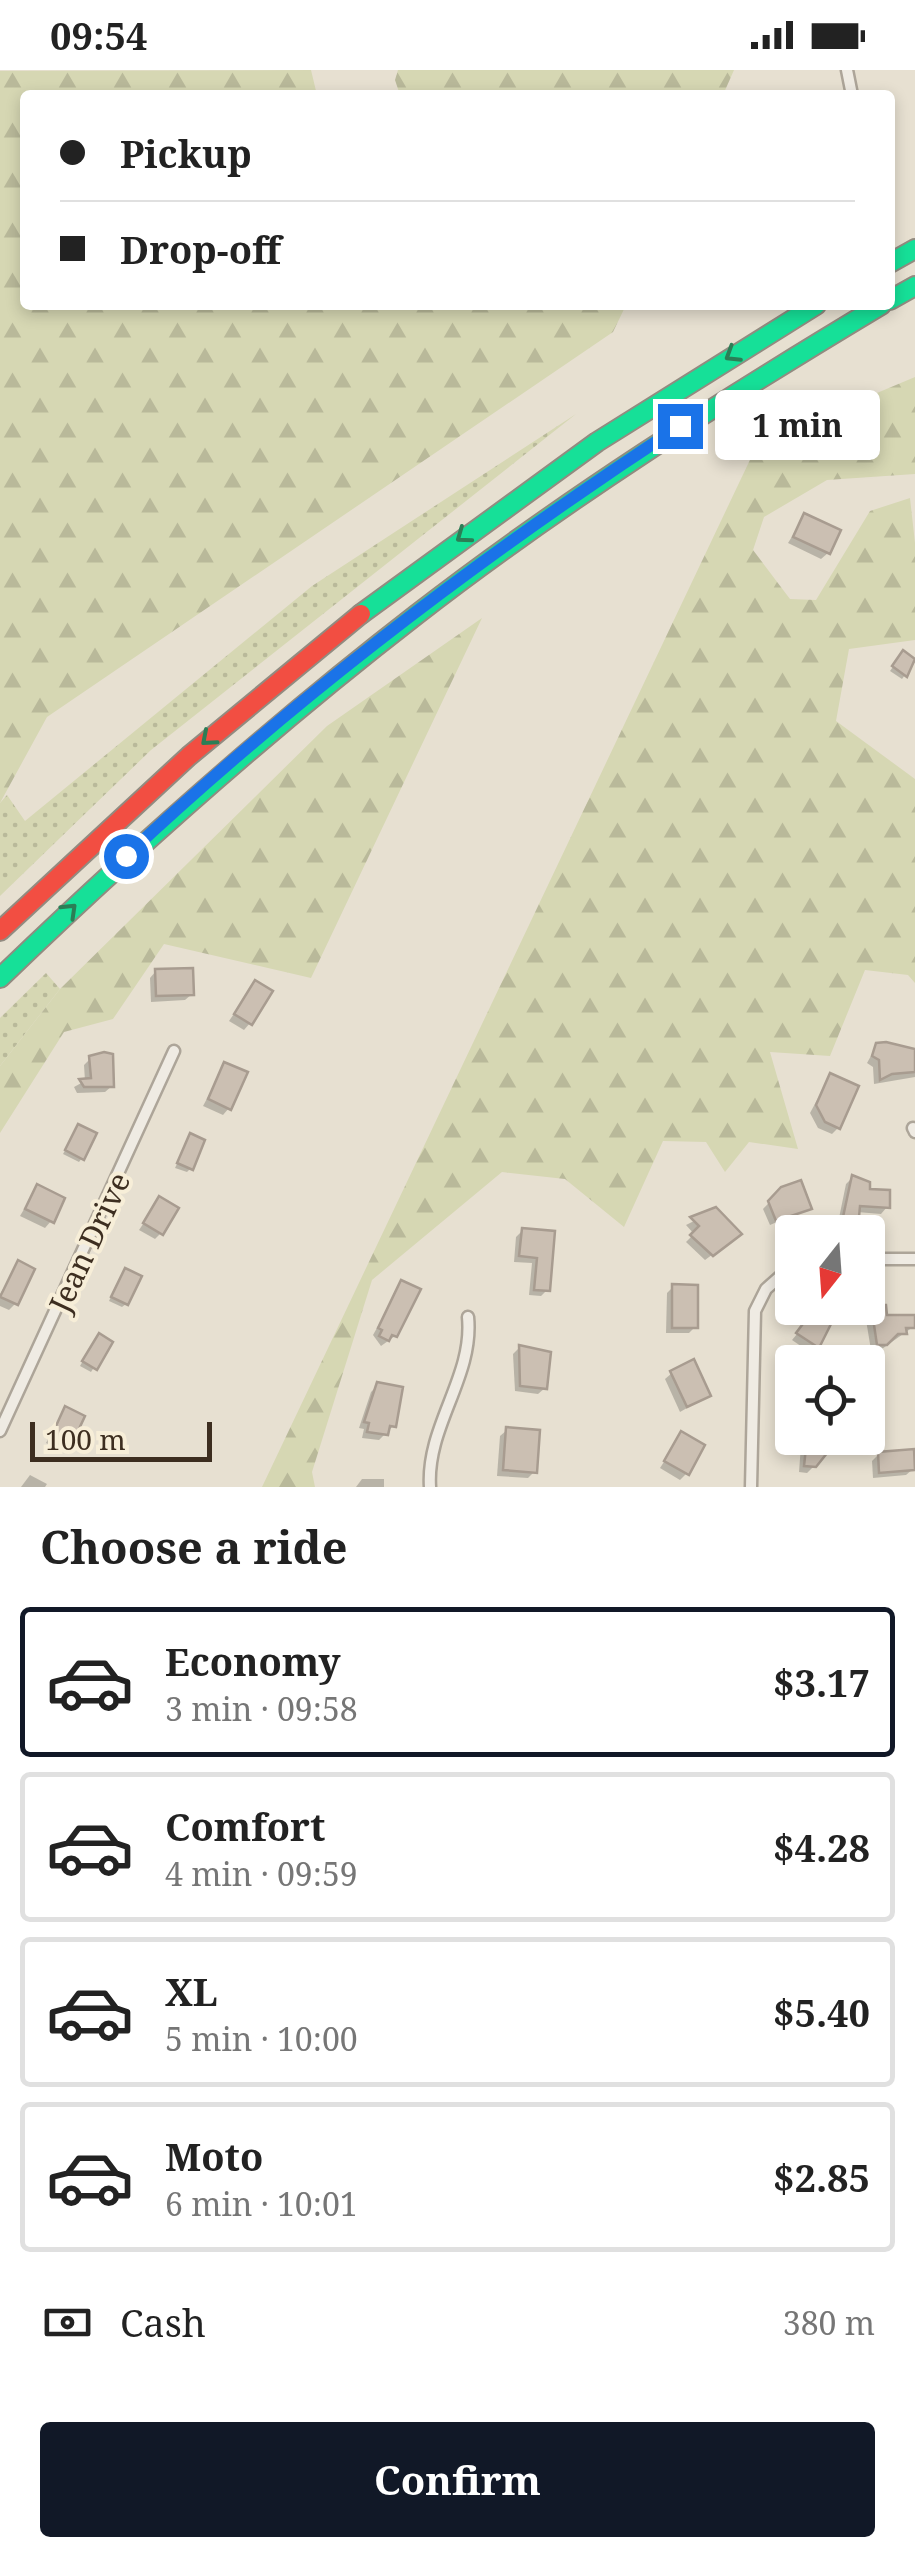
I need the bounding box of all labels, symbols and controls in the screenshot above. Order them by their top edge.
text: 09:54 [50,9,147,61]
text: Pickup [120,127,252,179]
text: Drop-off [120,223,281,275]
one-way arrow [725,343,743,362]
callout: 1 min [715,391,880,461]
text: 1 min [752,403,843,446]
route end [658,404,703,449]
one-way arrow [455,524,474,543]
one-way arrow [201,727,220,745]
route start [104,834,149,879]
one-way arrow [58,903,76,921]
street label: Jean Drive [38,1165,139,1319]
north arrow [775,1215,885,1325]
map controls [775,1215,885,1455]
button: locate [775,1345,885,1455]
scale bar [30,1417,212,1462]
text: 100 m [45,1420,126,1458]
text: Choose a ride [40,1516,348,1577]
text: Economy [165,1635,341,1687]
icon: car [45,1637,135,1727]
text: $3.17 [773,1656,870,1708]
text: 3 min · 09:58 [165,1687,358,1730]
text: Comfort [165,1800,325,1852]
icon: car [45,1802,135,1892]
text: $4.28 [773,1821,870,1873]
text: 4 min · 09:59 [165,1852,358,1895]
text: XL [165,1965,218,2017]
icon: car [45,1967,135,2057]
text: $5.40 [773,1986,870,2038]
text: 5 min · 10:00 [165,2017,358,2060]
text: Moto [165,2130,263,2182]
icon: car [45,2132,135,2222]
text: $2.85 [773,2151,870,2203]
text: 6 min · 10:01 [165,2182,358,2225]
icon: cash [40,2295,95,2350]
text: Cash [120,2296,206,2348]
text: 380 m [783,2301,875,2344]
button: Confirm [40,2422,875,2537]

